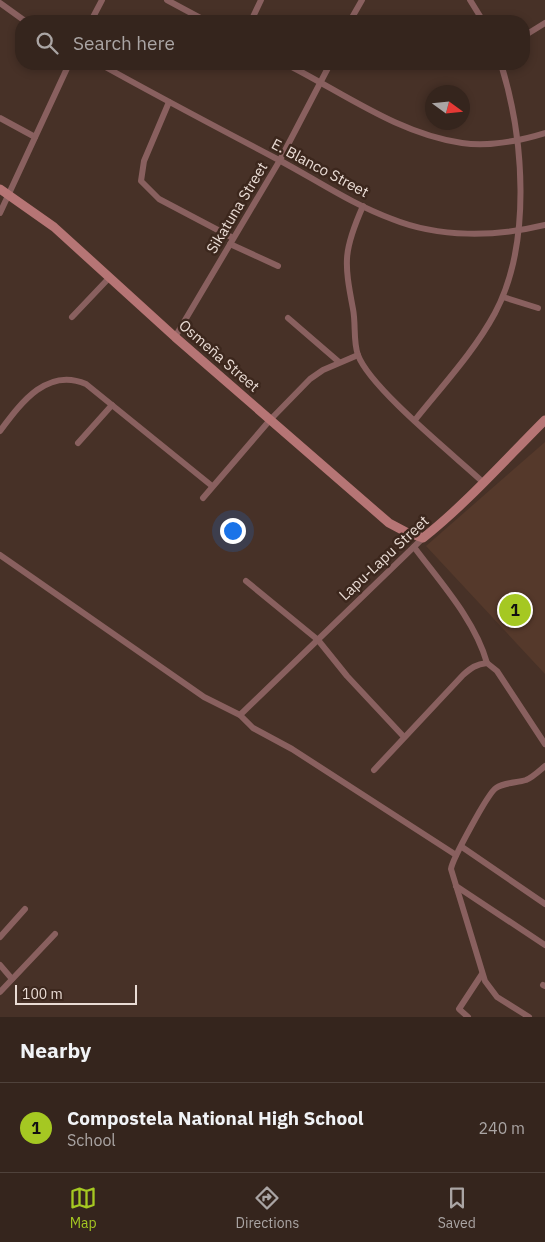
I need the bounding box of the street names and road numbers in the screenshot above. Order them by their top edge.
street label: E. Blanco Street [268,134,372,201]
street label: Sikatuna Street [202,159,271,257]
street label: Osmeña Street [175,315,263,396]
street label: Lapu-Lapu Street [335,511,433,604]

